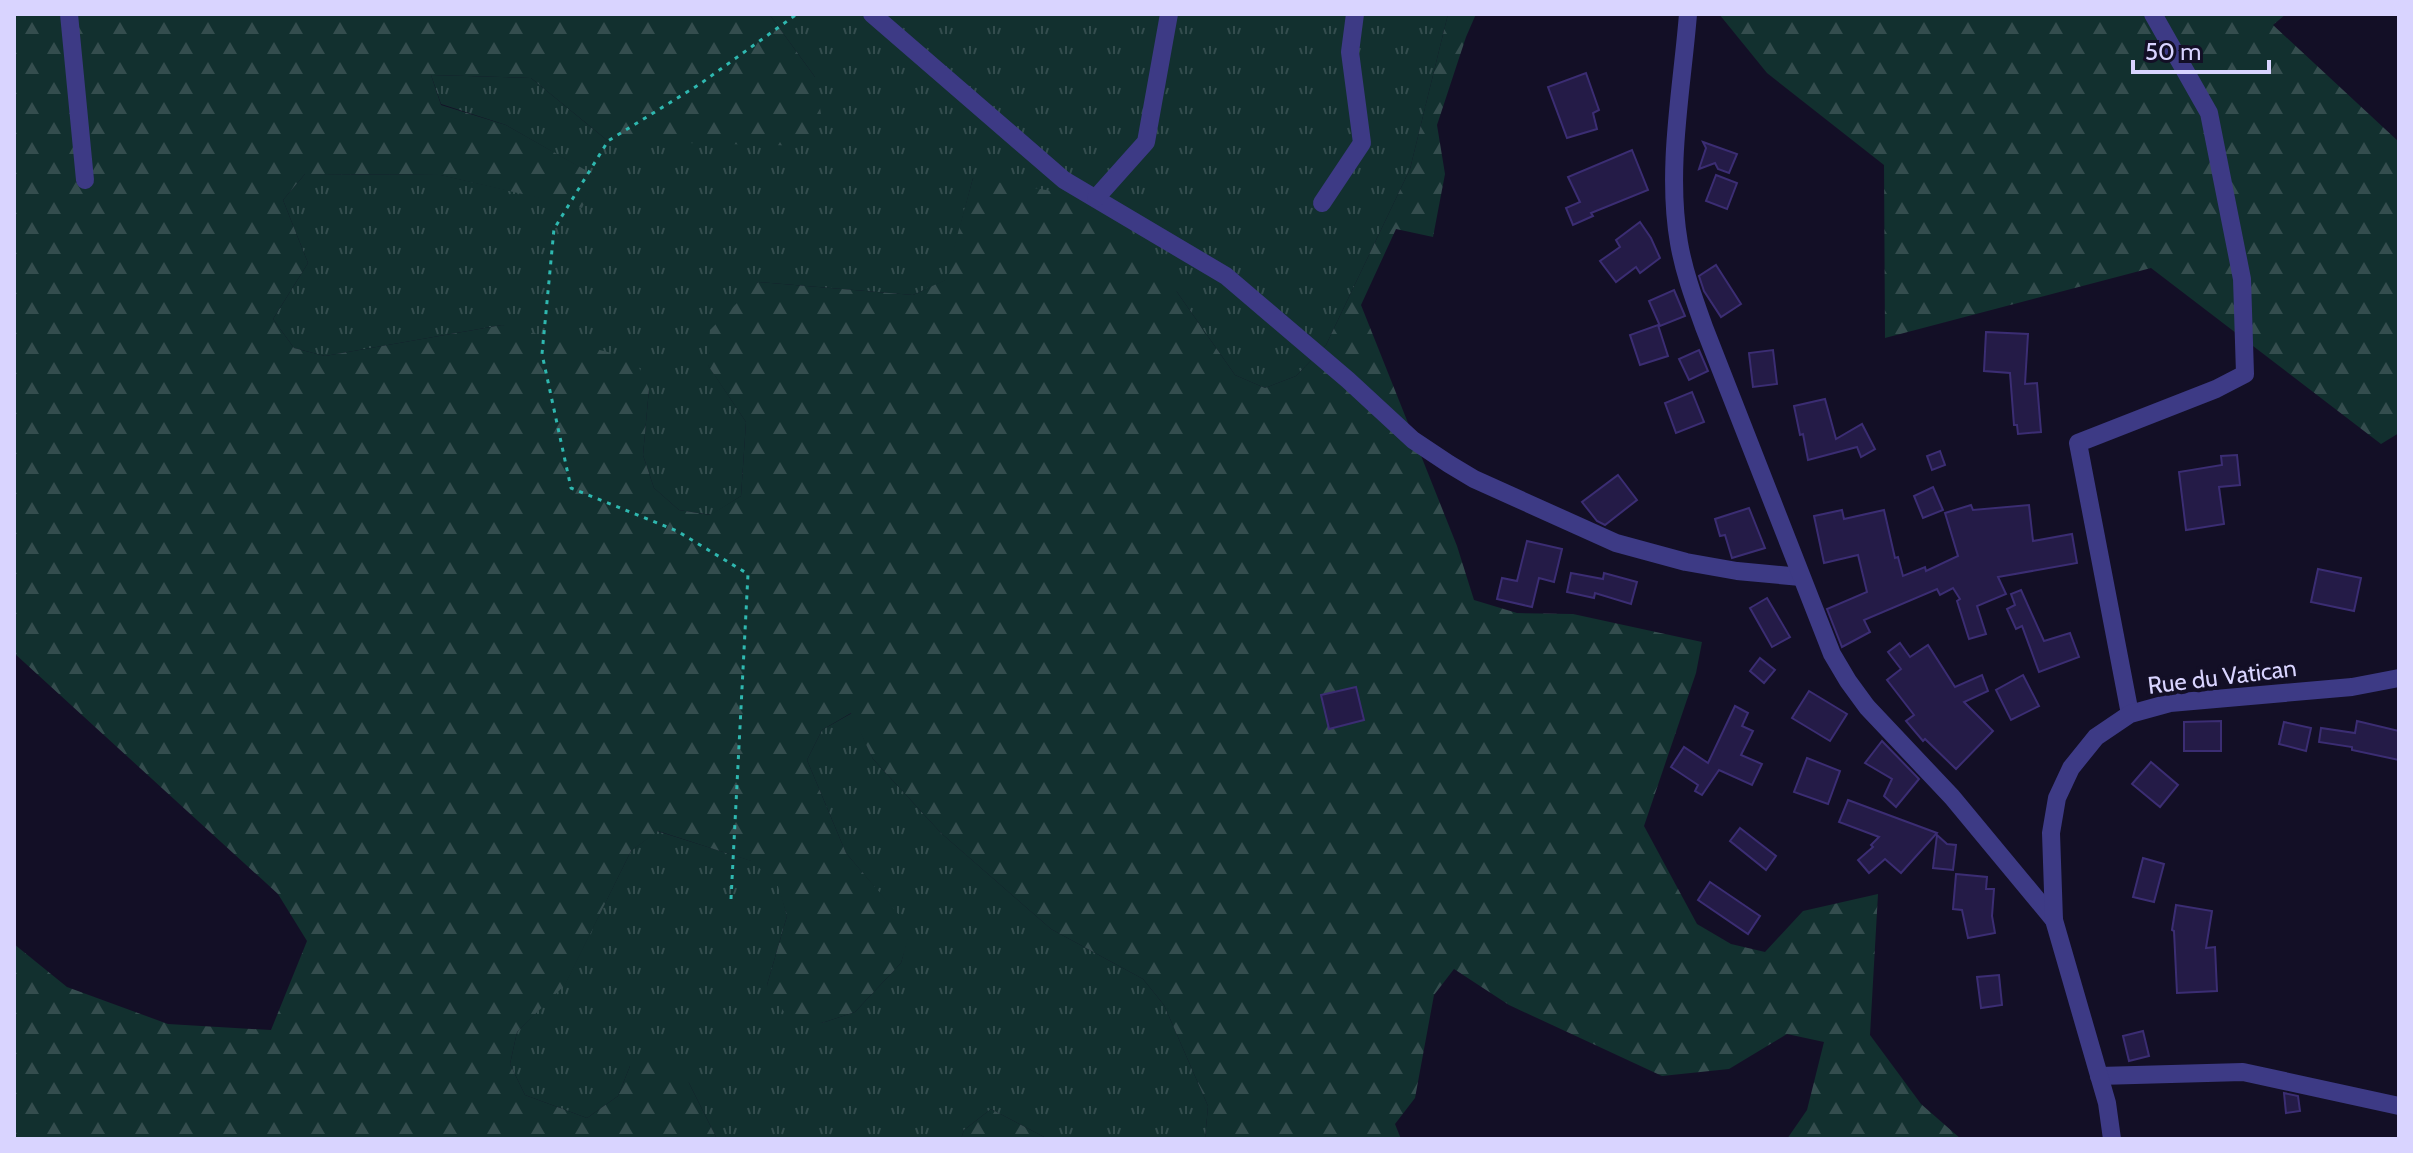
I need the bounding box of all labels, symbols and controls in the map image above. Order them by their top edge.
scale bar [2133,24,2269,74]
text: 50 m [2145,37,2201,66]
street label: Rue du Vatican [2146,653,2298,700]

